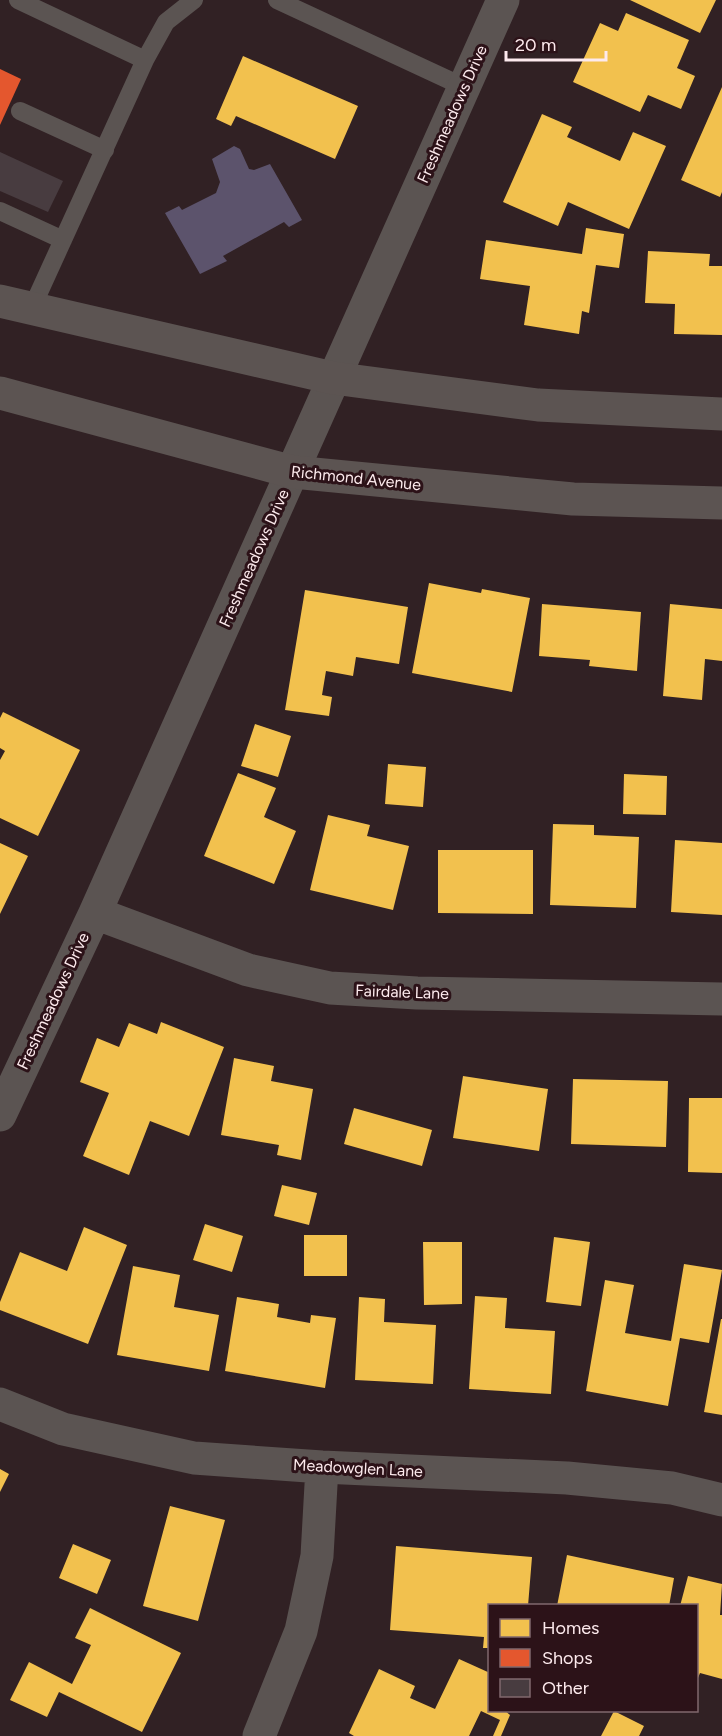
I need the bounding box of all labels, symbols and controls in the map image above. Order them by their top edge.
scale bar [506,24,606,62]
text: 20 m [515,34,556,56]
street label: Freshmeadows Drive [413,42,491,186]
street label: Richmond Avenue [290,462,422,494]
street label: Freshmeadows Drive [215,486,293,630]
street label: Freshmeadows Drive [13,929,93,1073]
street label: Fairdale Lane [355,981,449,1003]
street label: Meadowglen Lane [293,1455,424,1481]
legend [488,1604,698,1712]
text: Homes [542,1617,600,1639]
text: Shops [542,1647,593,1669]
text: Other [542,1677,589,1699]

